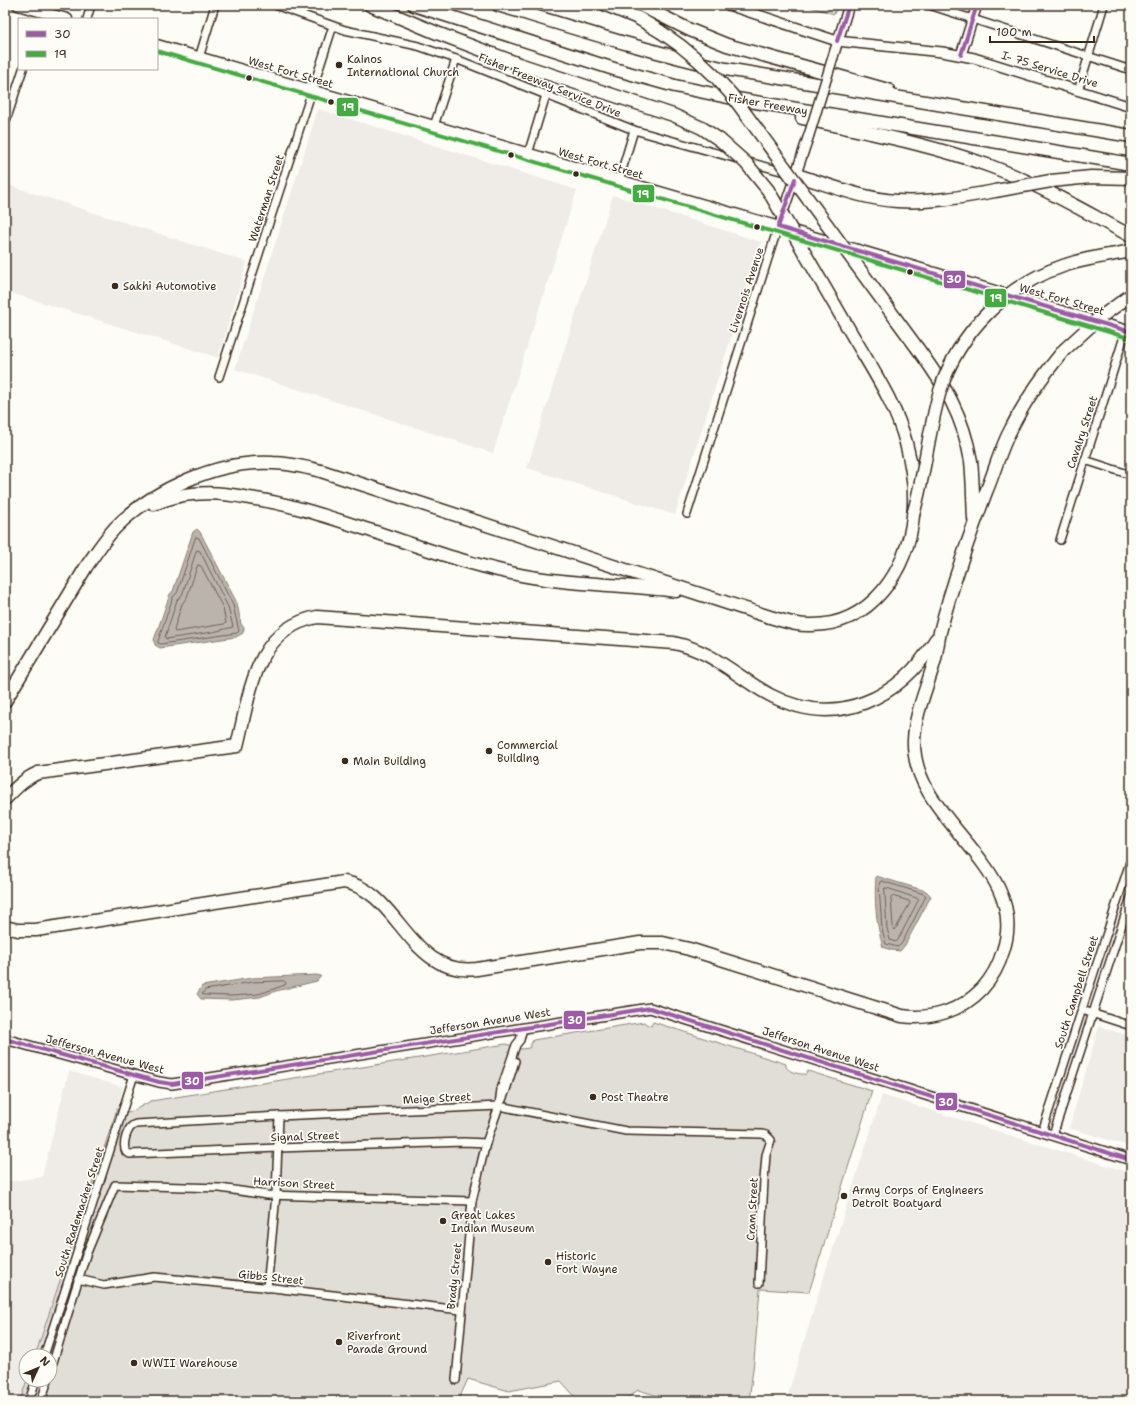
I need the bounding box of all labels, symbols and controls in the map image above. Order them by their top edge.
legend [18,18,158,70]
scale bar [990,18,1094,44]
text: 100 m [996,24,1032,40]
text: 30 [54,26,71,42]
text: 19 [54,46,67,62]
street label: I- 75 Service Drive [1000,48,1100,91]
street label: Fisher Freeway Service Drive [476,50,623,121]
place label: Kainos International Church [347,52,459,80]
street label: West Fort Street [246,53,335,92]
marker: Kainos International Church [334,60,344,70]
unlabelled marker [244,73,254,83]
street label: Fisher Freeway [727,90,809,119]
unlabelled marker [326,97,336,107]
line badge: 19 [336,97,359,117]
text: 19 [342,100,355,115]
street label: West Fort Street [556,144,645,183]
unlabelled marker [506,150,516,160]
street label: Waterman Street [245,152,288,244]
unlabelled marker [571,169,581,179]
line badge: 19 [632,184,655,203]
text: 19 [637,187,650,202]
unlabelled marker [752,222,762,232]
street label: Livernois Avenue [726,245,767,335]
unlabelled marker [905,267,915,277]
line badge: 30 [943,270,966,289]
text: 30 [946,272,962,287]
place label: Sakhi Automotive [123,279,216,294]
street label: West Fort Street [1017,280,1106,319]
marker: Sakhi Automotive [110,281,120,291]
line badge: 19 [984,288,1007,308]
text: 19 [990,291,1003,306]
street label: Cavalry Street [1064,394,1101,471]
place label: Commercial Building [497,738,559,766]
marker: Commercial Building [484,746,494,756]
place label: Main Building [353,754,426,769]
marker: Main Building [340,756,350,766]
street label: South Campbell Street [1051,933,1102,1051]
street label: Jefferson Avenue West [429,1004,552,1038]
line badge: 30 [563,1010,586,1030]
text: 30 [567,1013,583,1028]
street label: Jefferson Avenue West [760,1023,881,1076]
street label: Jefferson Avenue West [44,1031,166,1078]
line badge: 30 [181,1071,204,1090]
text: 30 [184,1074,200,1089]
street label: Meige Street [402,1089,472,1108]
place label: Post Theatre [601,1090,669,1105]
marker: Post Theatre [588,1092,598,1102]
line badge: 30 [935,1092,958,1111]
text: 30 [938,1095,954,1110]
street label: Signal Street [270,1128,340,1145]
street label: South Rademacher Street [51,1145,108,1280]
street label: Harrison Street [253,1174,335,1193]
street label: Cram Street [743,1177,762,1241]
place label: Army Corps of Engineers Detroit Boatyard [852,1183,984,1211]
marker: Army Corps of Engineers Detroit Boatyard [839,1191,849,1201]
place label: Great Lakes Indian Museum [451,1208,535,1236]
marker: Great Lakes Indian Museum [438,1216,448,1226]
street label: Brady Street [444,1242,465,1310]
place label: Historic Fort Wayne [556,1249,618,1277]
marker: Historic Fort Wayne [543,1257,553,1267]
street label: Gibbs Street [237,1267,305,1288]
place label: Riverfront Parade Ground [347,1329,427,1357]
marker: Riverfront Parade Ground [334,1337,344,1347]
north arrow [18,1348,58,1388]
text: N [36,1353,53,1370]
place label: WWII Warehouse [142,1356,238,1371]
marker: WWII Warehouse [129,1358,139,1368]

